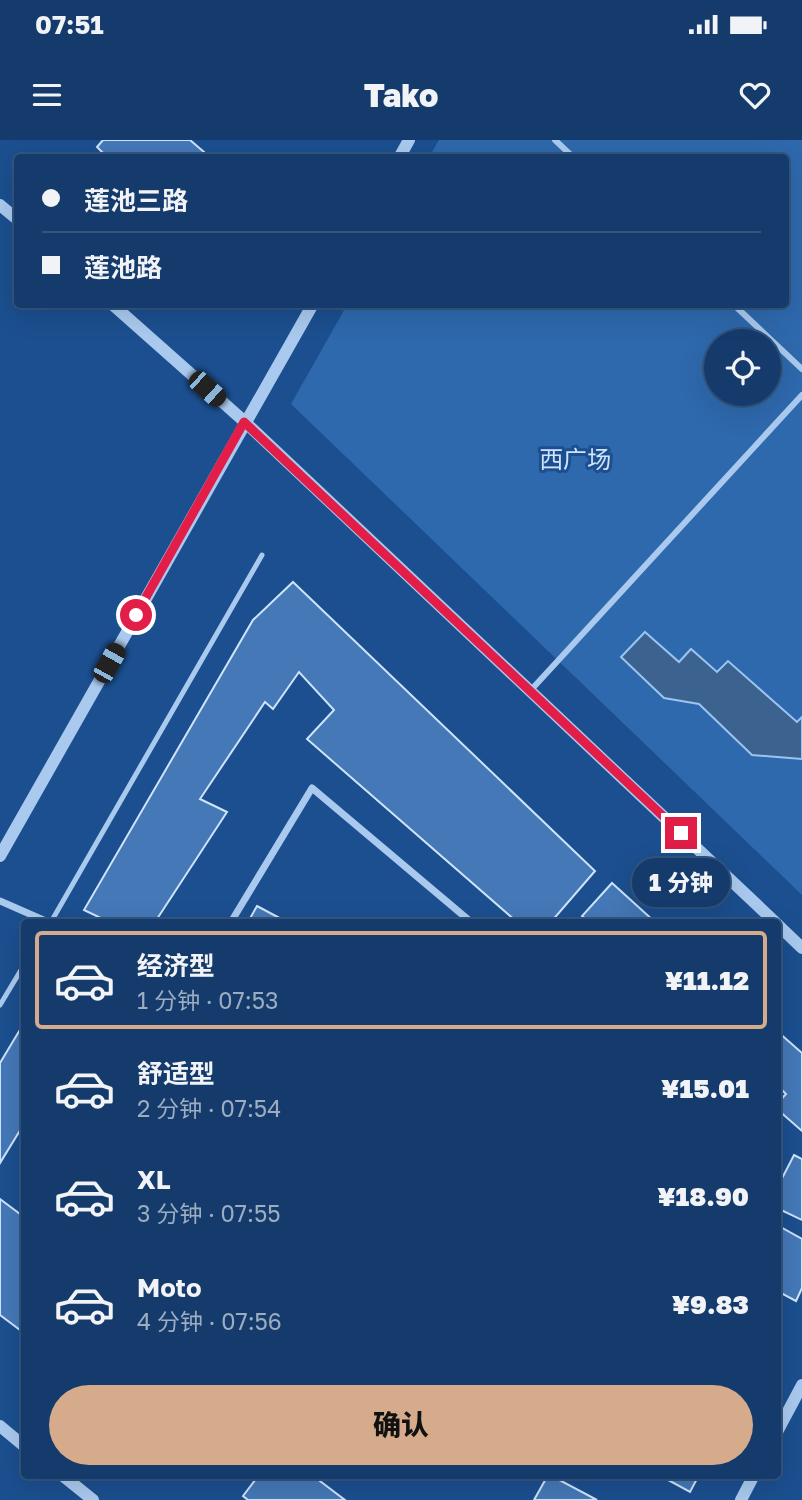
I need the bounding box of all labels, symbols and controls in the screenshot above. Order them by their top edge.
text: 07:51 [35,9,104,40]
icon: menu [28,76,66,114]
text: Tako [364,76,438,114]
icon: heart [736,76,774,114]
text: 莲池三路 [84,185,188,216]
text: 莲池路 [84,252,162,283]
map controls [704,329,781,406]
button: locate [704,329,781,406]
car [185,367,230,411]
park label: 西广场 [539,444,611,473]
route start [120,599,152,631]
car [90,640,129,686]
route end [665,817,697,849]
callout: 1 分钟 [632,858,730,906]
text: 1 分钟 [649,868,713,896]
icon: car [53,949,116,1012]
text: 经济型 [137,950,215,981]
text: ¥11.12 [665,965,749,996]
text: 1 分钟 · 07:53 [137,986,278,1014]
icon: car [53,1057,116,1120]
text: 舒适型 [137,1058,215,1089]
text: ¥15.01 [661,1073,749,1104]
text: 2 分钟 · 07:54 [137,1094,281,1122]
text: XL [137,1164,171,1195]
icon: car [53,1165,116,1228]
text: ¥18.90 [657,1181,749,1212]
text: 3 分钟 · 07:55 [137,1199,281,1227]
text: Moto [137,1272,202,1303]
icon: car [53,1273,116,1336]
text: ¥9.83 [672,1289,749,1320]
text: 4 分钟 · 07:56 [137,1307,282,1335]
button: 确认 [49,1385,753,1465]

